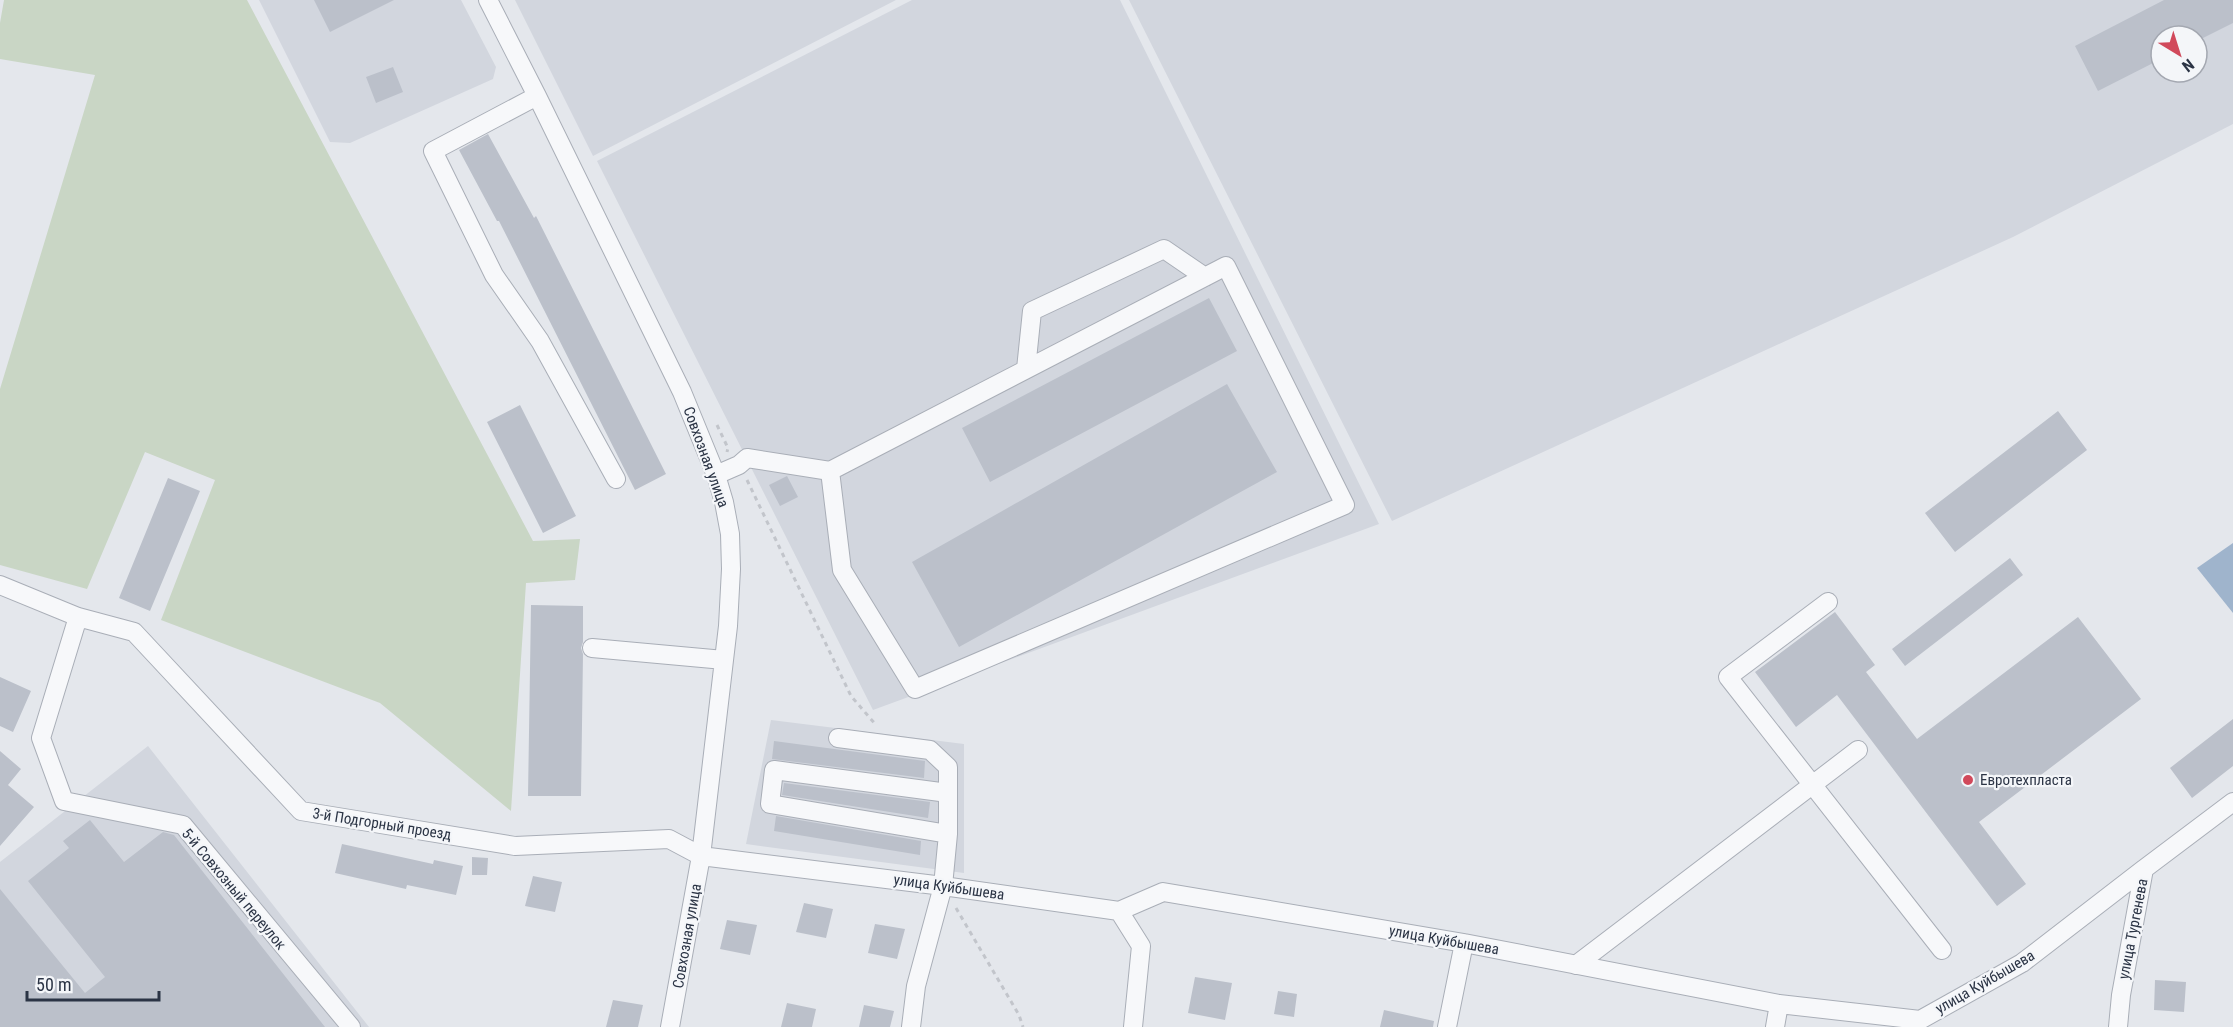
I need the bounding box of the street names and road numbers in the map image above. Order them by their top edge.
street label: Совхозная улица [679,404,733,510]
street label: 3-й Подгорный проезд [311,804,453,844]
street label: 5-й Совхозный переулок [178,825,290,953]
street label: улица Куйбышева [893,870,1005,904]
street label: улица Тургенева [2114,877,2152,981]
street label: Совхозная улица [669,882,705,990]
street label: улица Куйбышева [1388,921,1500,959]
street label: улица Куйбышева [1932,946,2038,1018]

